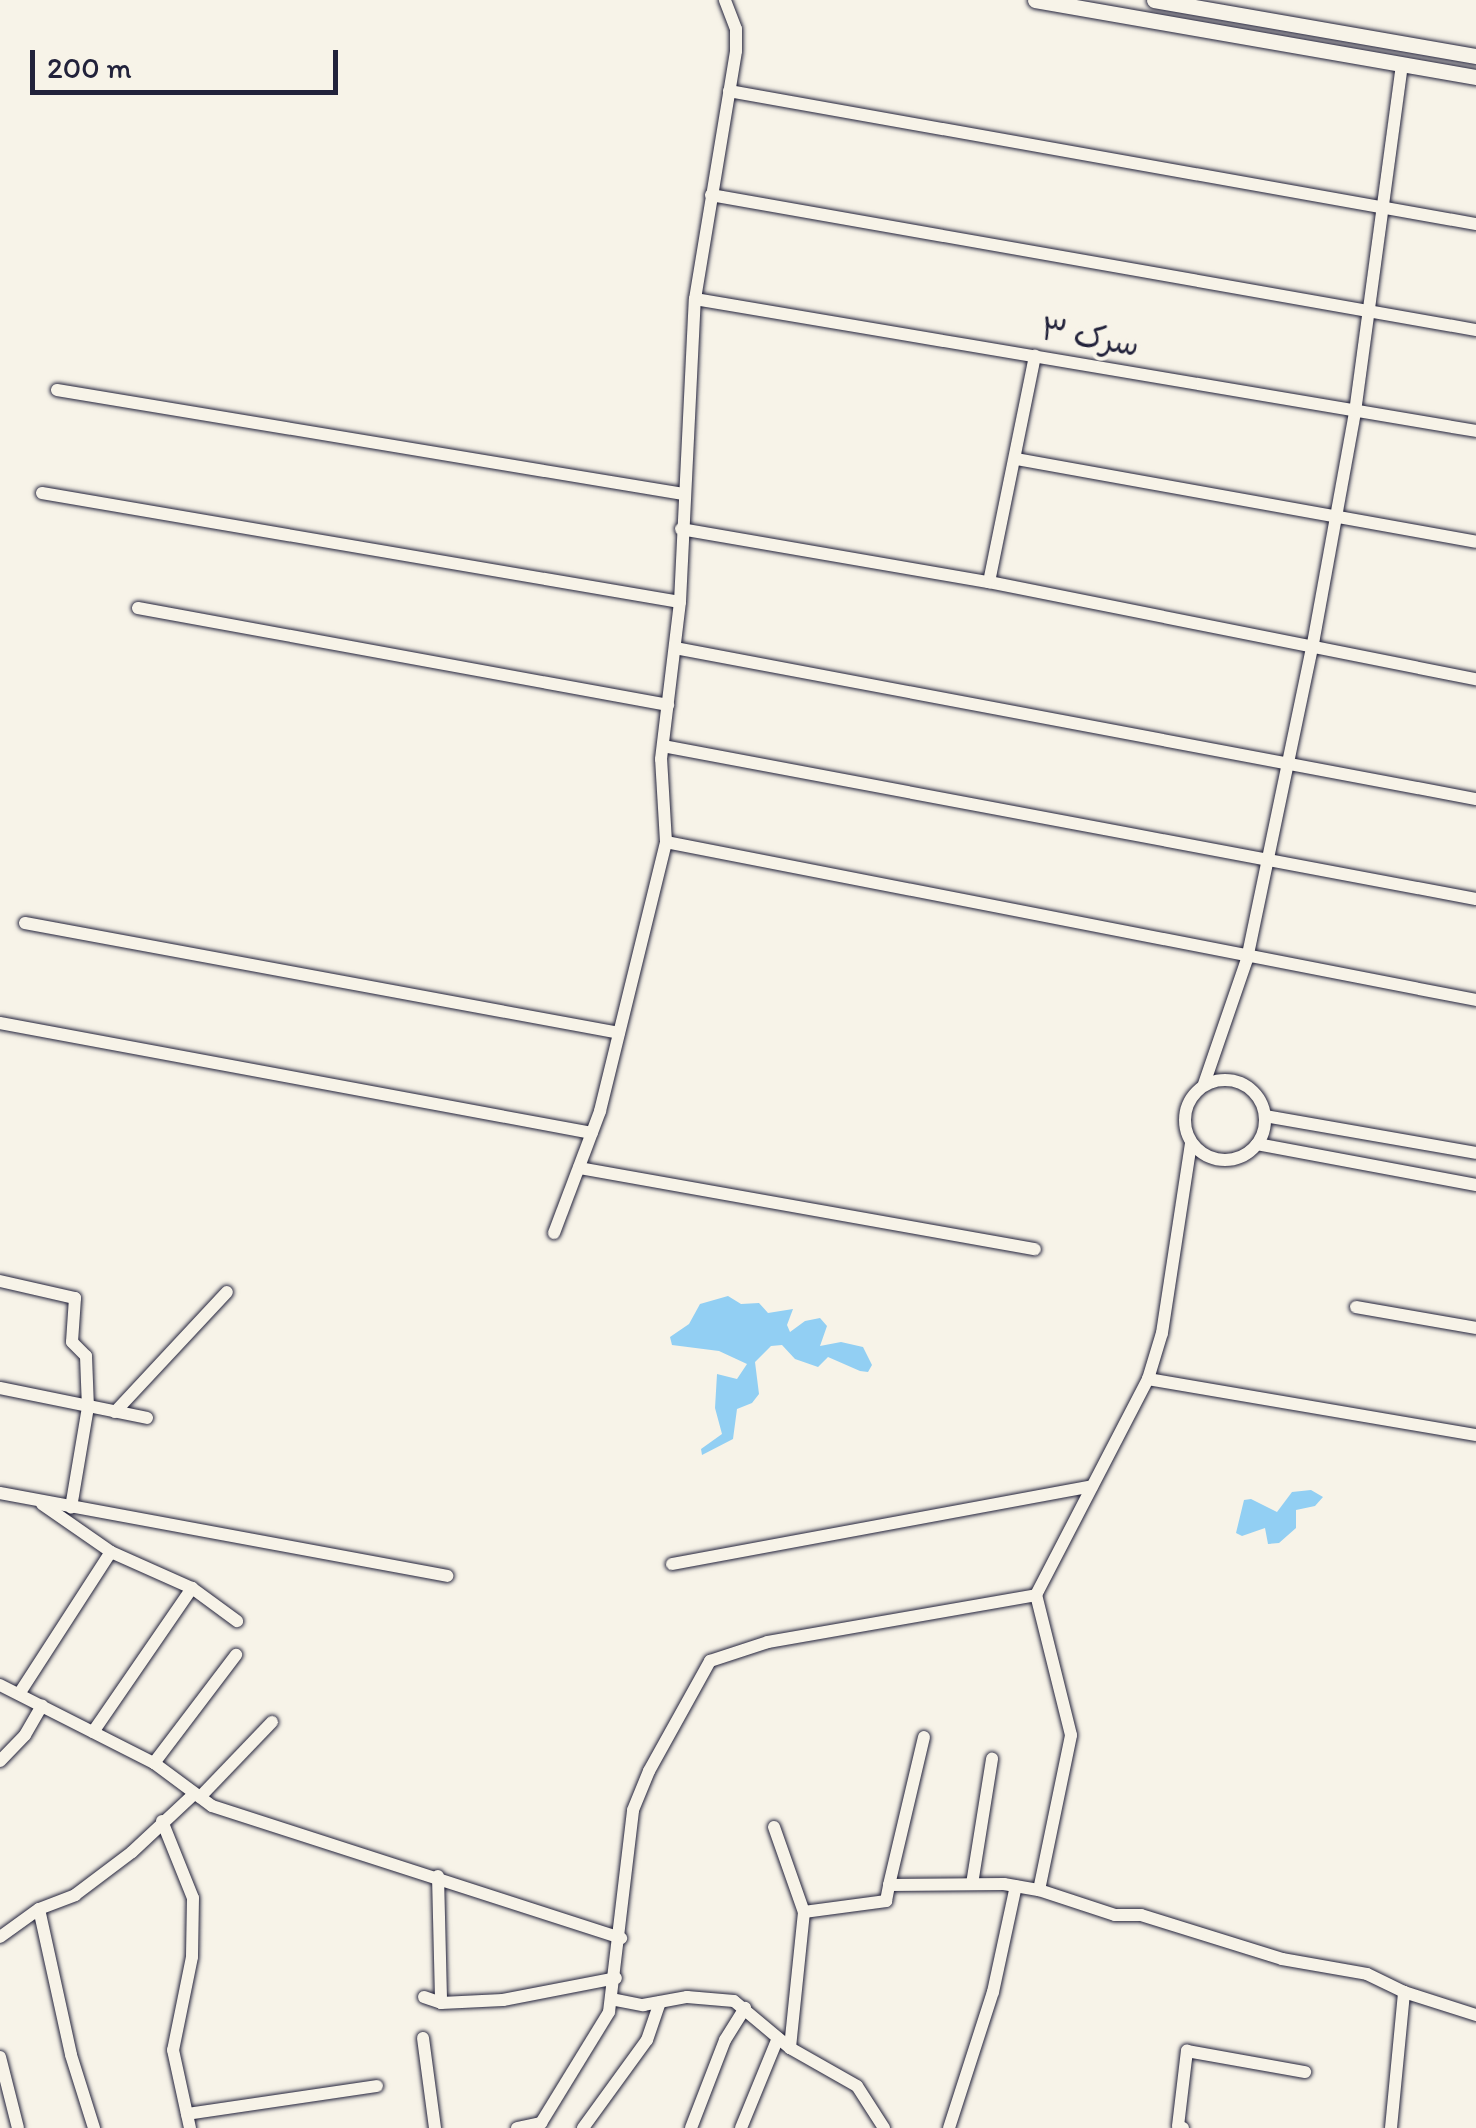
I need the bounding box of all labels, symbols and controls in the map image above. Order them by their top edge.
scale bar [35,30,342,92]
text: 200 m [47,49,132,86]
street label: سرک ۳ [1038,309,1142,365]

